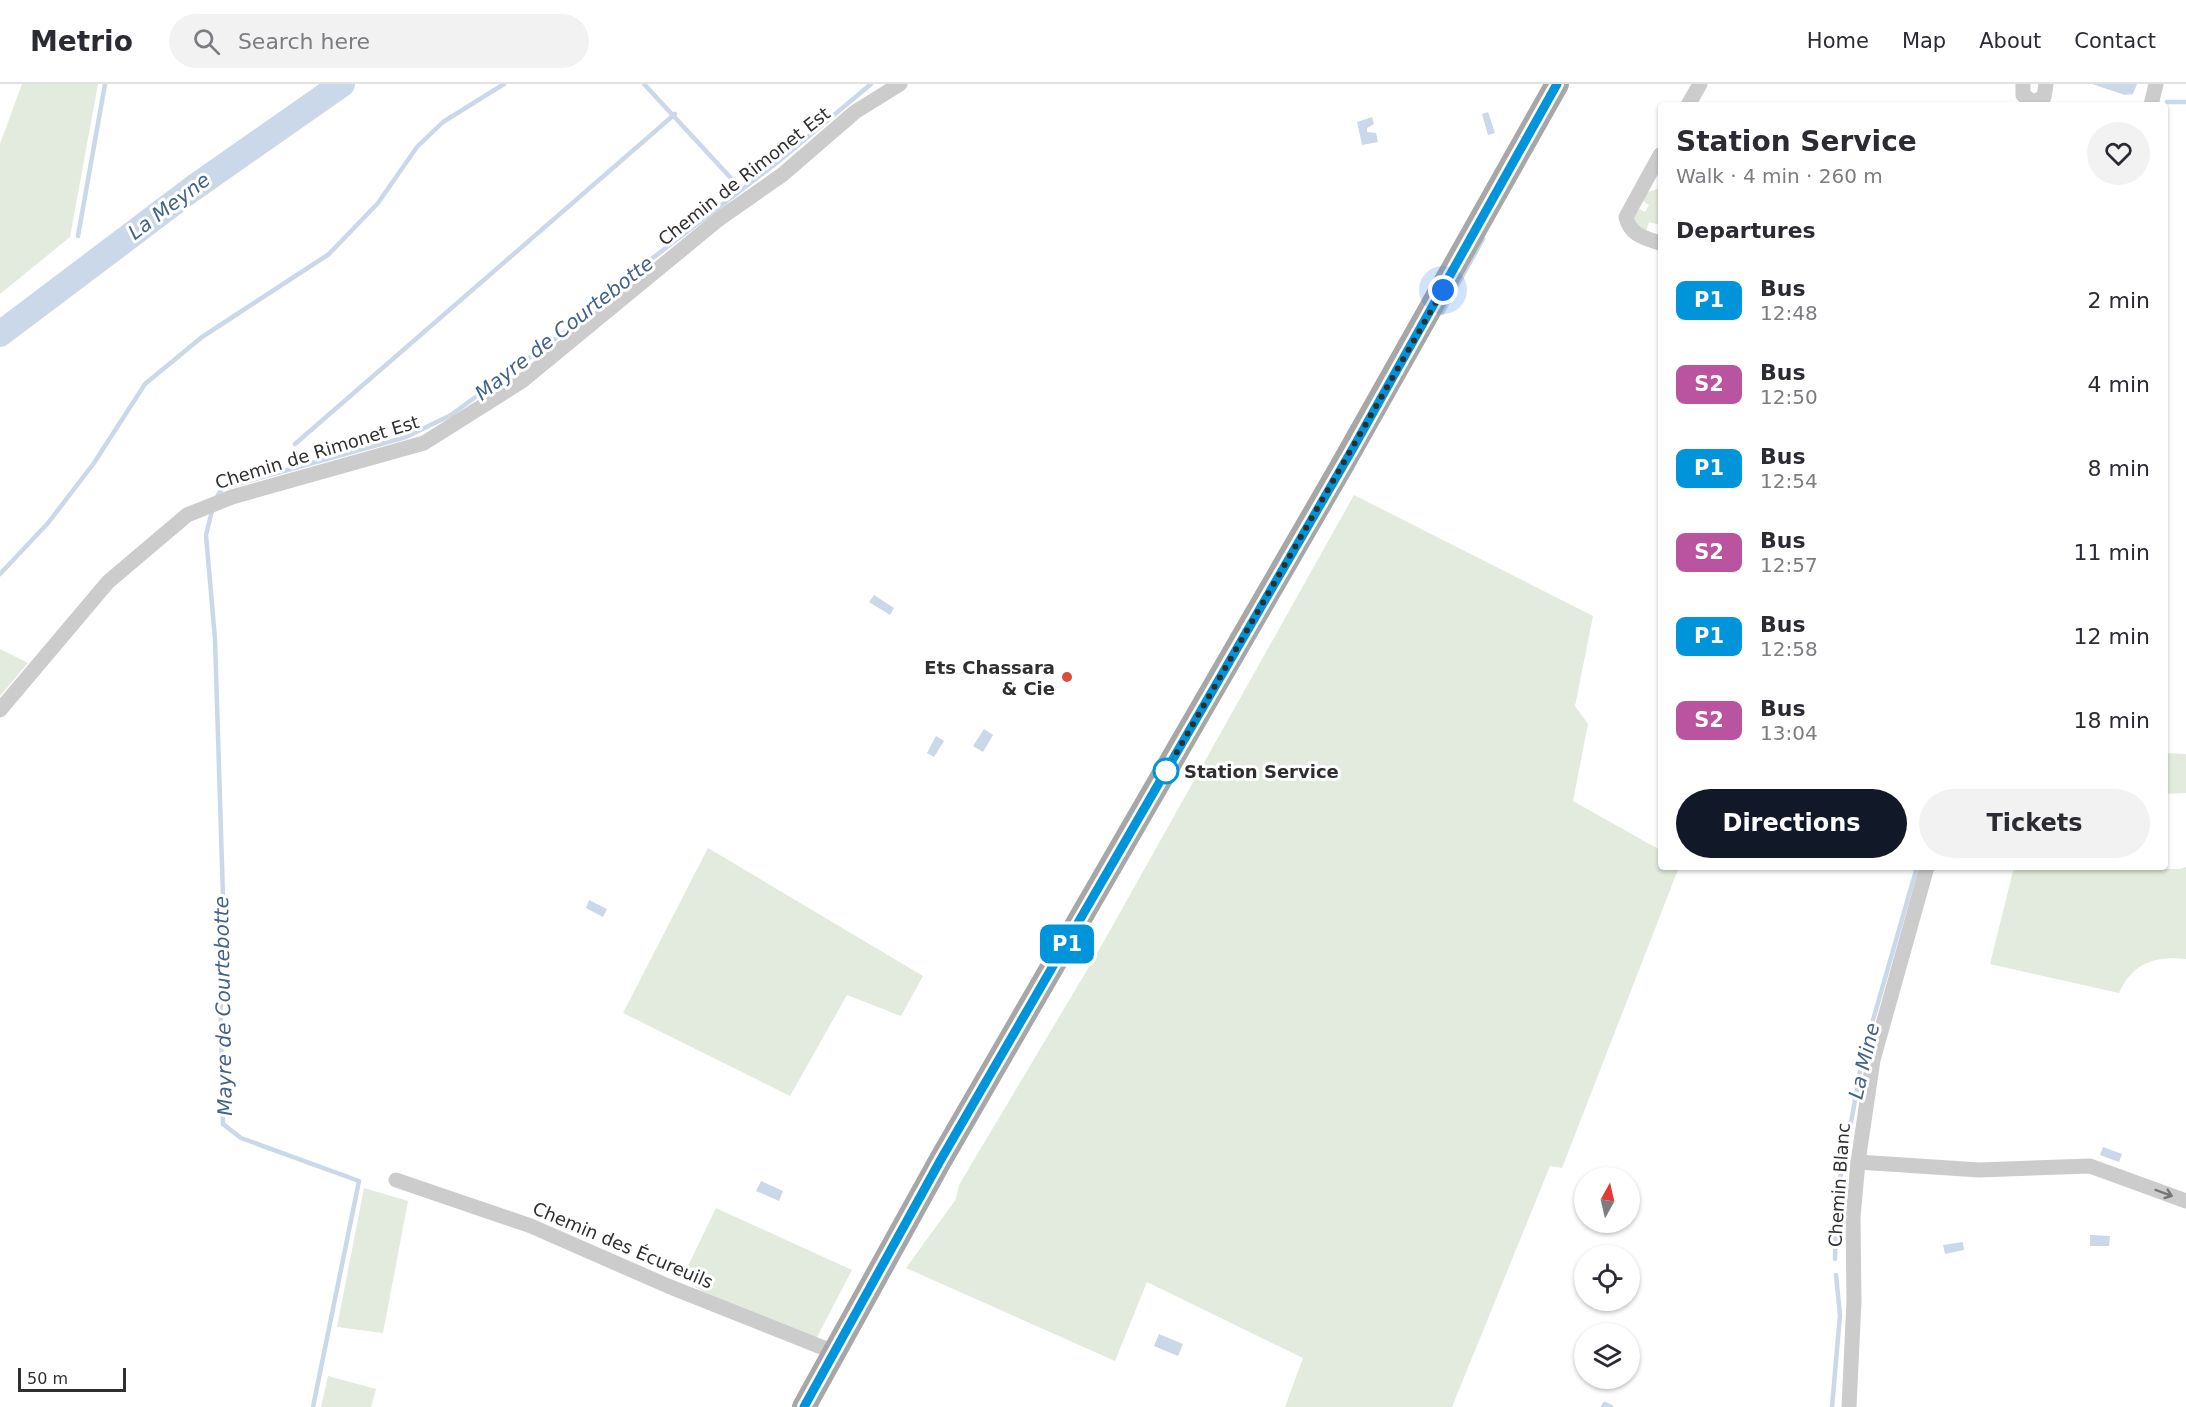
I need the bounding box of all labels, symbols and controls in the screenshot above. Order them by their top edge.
search box [169,14,589,68]
text: Metrio [30,25,133,58]
icon: search [190,25,223,58]
text: Search here [238,29,370,54]
text: Home [1807,29,1869,53]
text: Map [1902,29,1946,53]
text: About [1979,29,2041,53]
text: Contact [2074,29,2156,53]
street label: Chemin de Rimonet Est [654,102,834,250]
button: heart [2087,122,2150,185]
text: Station Service [1676,125,1917,158]
text: Walk · 4 min · 260 m [1676,164,1883,188]
water label: La Meyne [123,167,215,245]
text: Departures [1676,218,1816,243]
water label: Mayre de Courtebotte [470,251,658,405]
your location [1428,275,1458,305]
text: Bus [1760,276,1806,301]
text: P1 [1694,288,1724,312]
text: 2 min [2088,288,2150,313]
text: 12:48 [1760,301,1818,325]
text: Bus [1760,360,1806,385]
text: S2 [1694,372,1724,396]
text: 4 min [2088,372,2150,397]
text: 12:50 [1760,385,1818,409]
street label: Chemin de Rimonet Est [213,411,421,493]
text: Bus [1760,444,1806,469]
text: P1 [1694,456,1724,480]
text: 8 min [2088,456,2150,481]
text: 12:54 [1760,469,1818,493]
text: Bus [1760,528,1806,553]
text: S2 [1694,540,1724,564]
text: 11 min [2074,540,2150,565]
text: 12:57 [1760,553,1818,577]
text: Bus [1760,612,1806,637]
text: P1 [1694,624,1724,648]
text: 12 min [2074,624,2150,649]
text: 12:58 [1760,637,1818,661]
place label: Ets Chassara & Cie [924,657,1055,699]
marker: Ets Chassara & Cie [1060,670,1074,684]
text: Bus [1760,696,1806,721]
text: S2 [1694,708,1724,732]
text: 18 min [2074,708,2150,733]
text: 13:04 [1760,721,1818,745]
marker: Station Service [1153,758,1179,784]
place label: Station Service [1184,761,1339,782]
button: Directions [1676,789,1907,858]
button: Tickets [1919,789,2150,858]
water label: Mayre de Courtebotte [209,896,237,1116]
line badge: P1 [1040,924,1094,964]
text: P1 [1052,932,1082,956]
water label: La Mine [1844,1021,1884,1101]
street label: Chemin Blanc [1824,1122,1854,1248]
north arrow [1574,1167,1640,1233]
map controls [1574,1167,1640,1389]
one-way arrow [2154,1188,2173,1199]
street label: Chemin des Écureuils [530,1197,716,1293]
button: locate [1574,1245,1640,1311]
button: layers [1574,1323,1640,1389]
scale bar [18,1365,126,1392]
text: 50 m [27,1369,68,1388]

